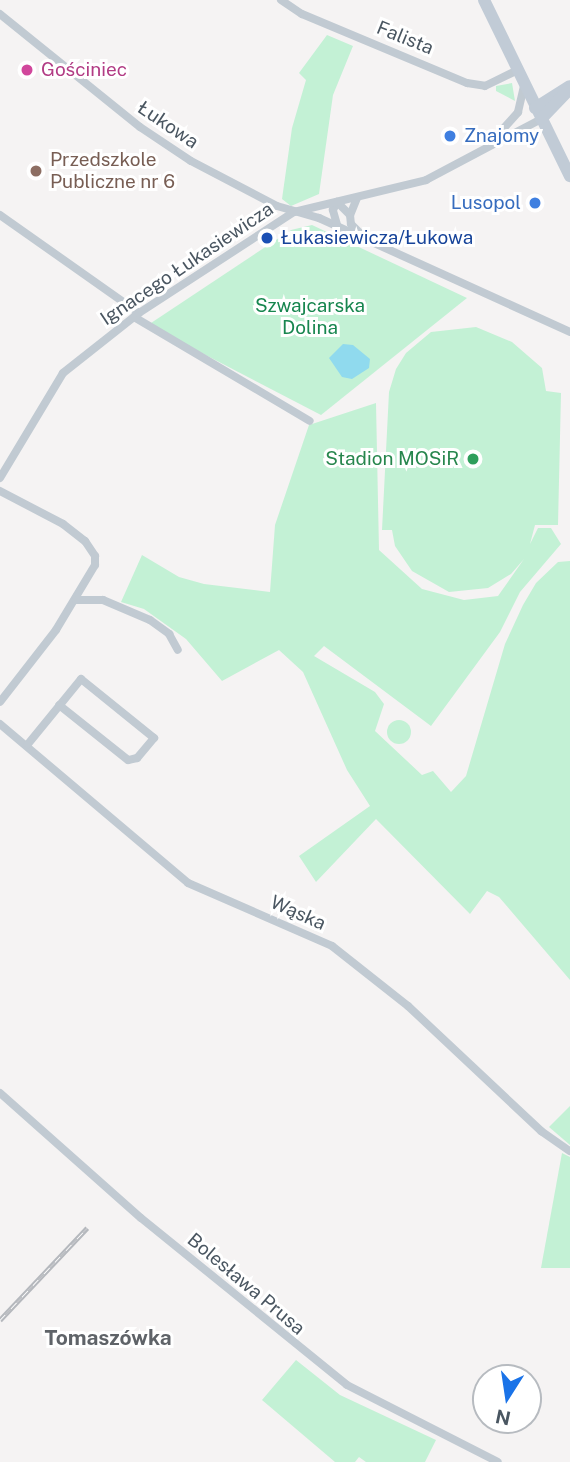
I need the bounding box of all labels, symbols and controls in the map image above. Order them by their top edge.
street label: Falista [373,16,437,60]
place label: Gościniec [41,59,127,81]
marker: Gościniec [19,62,35,78]
street label: Łukowa [133,96,203,154]
place label: Znajomy [464,125,539,147]
marker: Znajomy [442,128,458,144]
place label: Przedszkole Publiczne nr 6 [50,149,175,193]
marker: Przedszkole Publiczne nr 6 [28,163,44,179]
place label: Lusopol [451,192,521,214]
marker: Lusopol [527,195,543,211]
street label: Ignacego Łukasiewicza [96,198,278,330]
place label: Łukasiewicza/Łukowa [281,227,473,249]
marker: Łukasiewicza/Łukowa [259,230,275,246]
park label: Szwajcarska Dolina [255,295,365,339]
place label: Stadion MOSiR [325,448,459,470]
marker: Stadion MOSiR [465,451,481,467]
street label: Wąska [267,891,329,935]
street label: Bolesława Prusa [183,1228,309,1340]
district label: Tomaszówka [44,1325,172,1351]
north arrow [472,1364,542,1434]
text: N [494,1405,513,1430]

